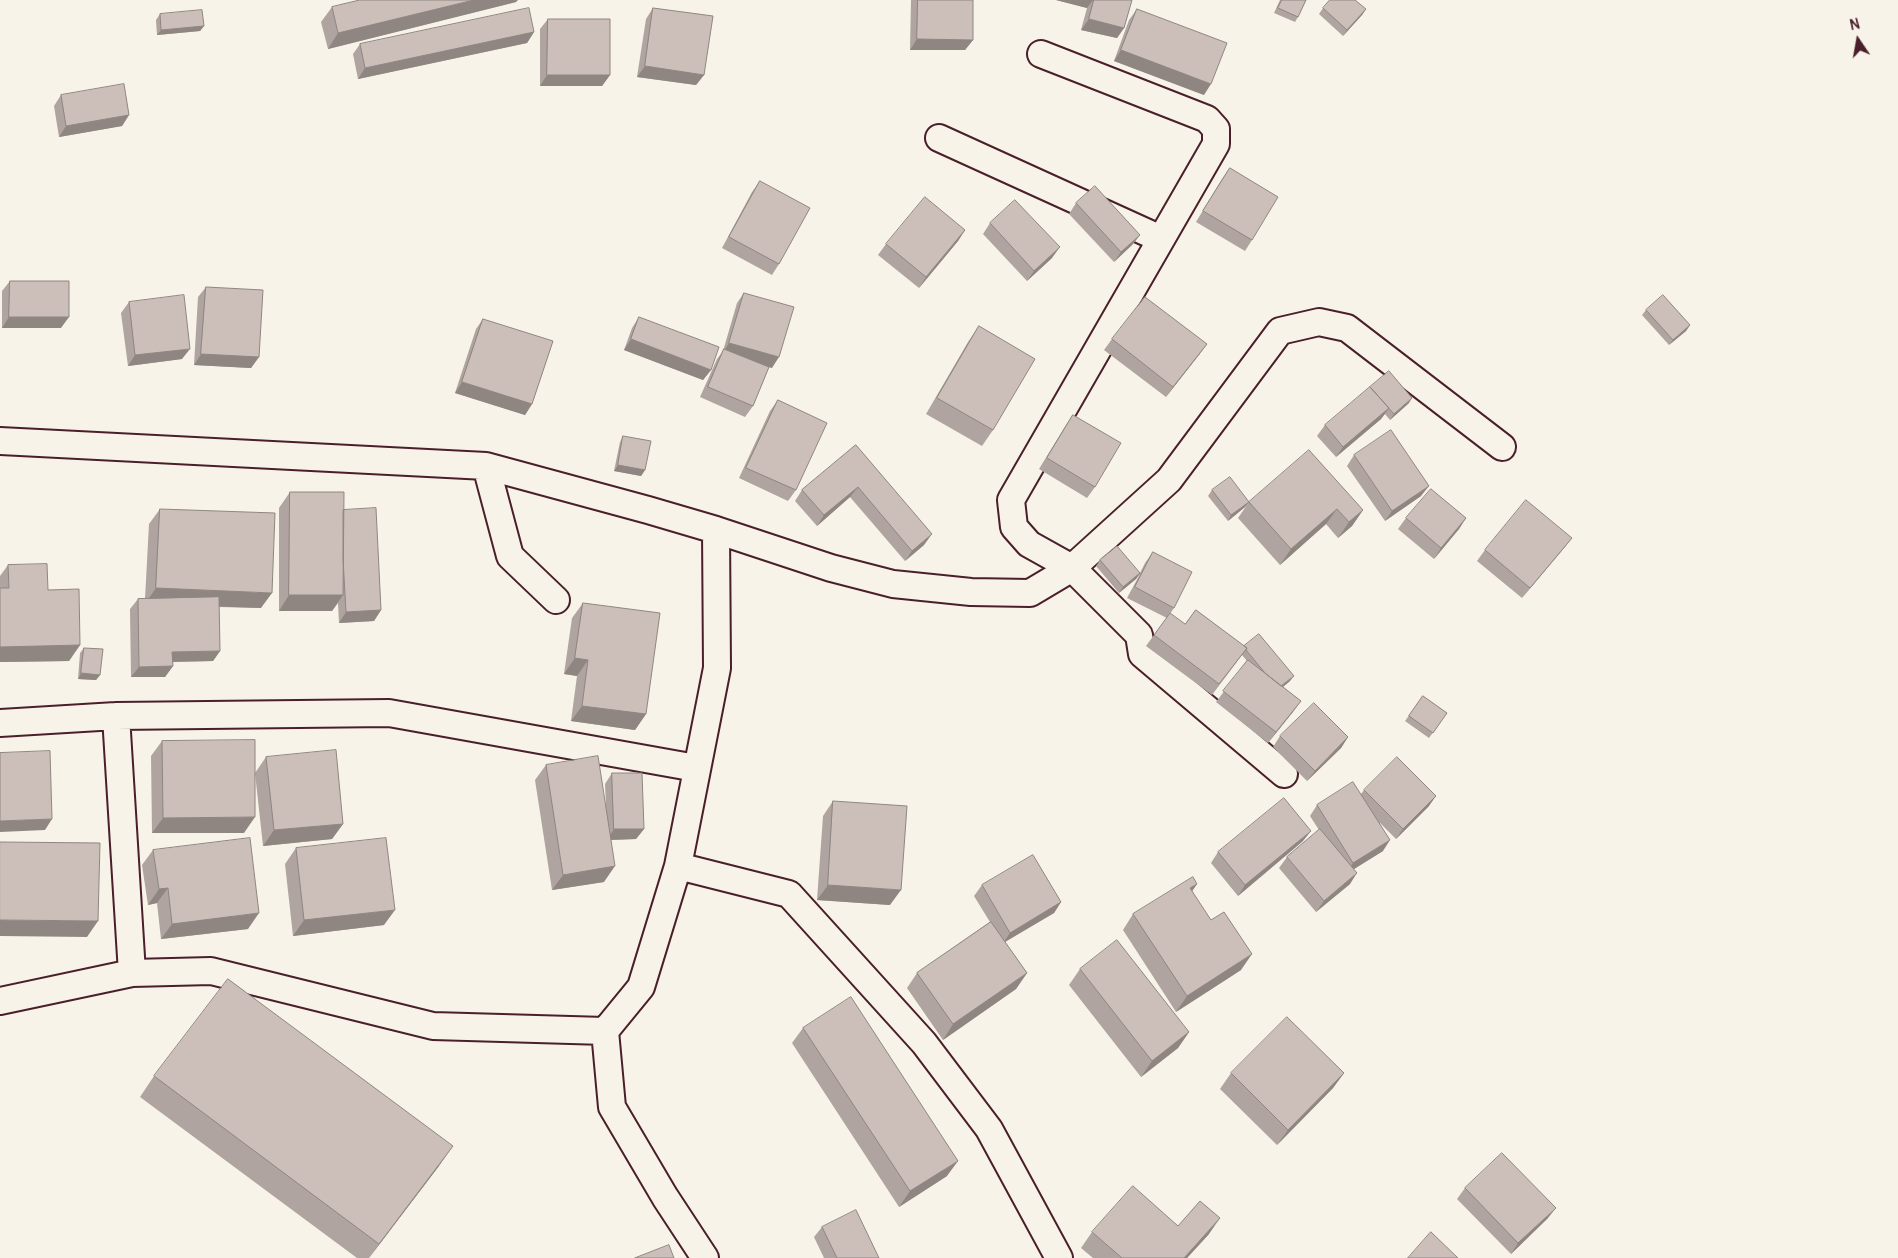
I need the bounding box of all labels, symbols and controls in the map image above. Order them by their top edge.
north arrow [1833,15,1883,65]
text: N [1848,16,1861,34]

